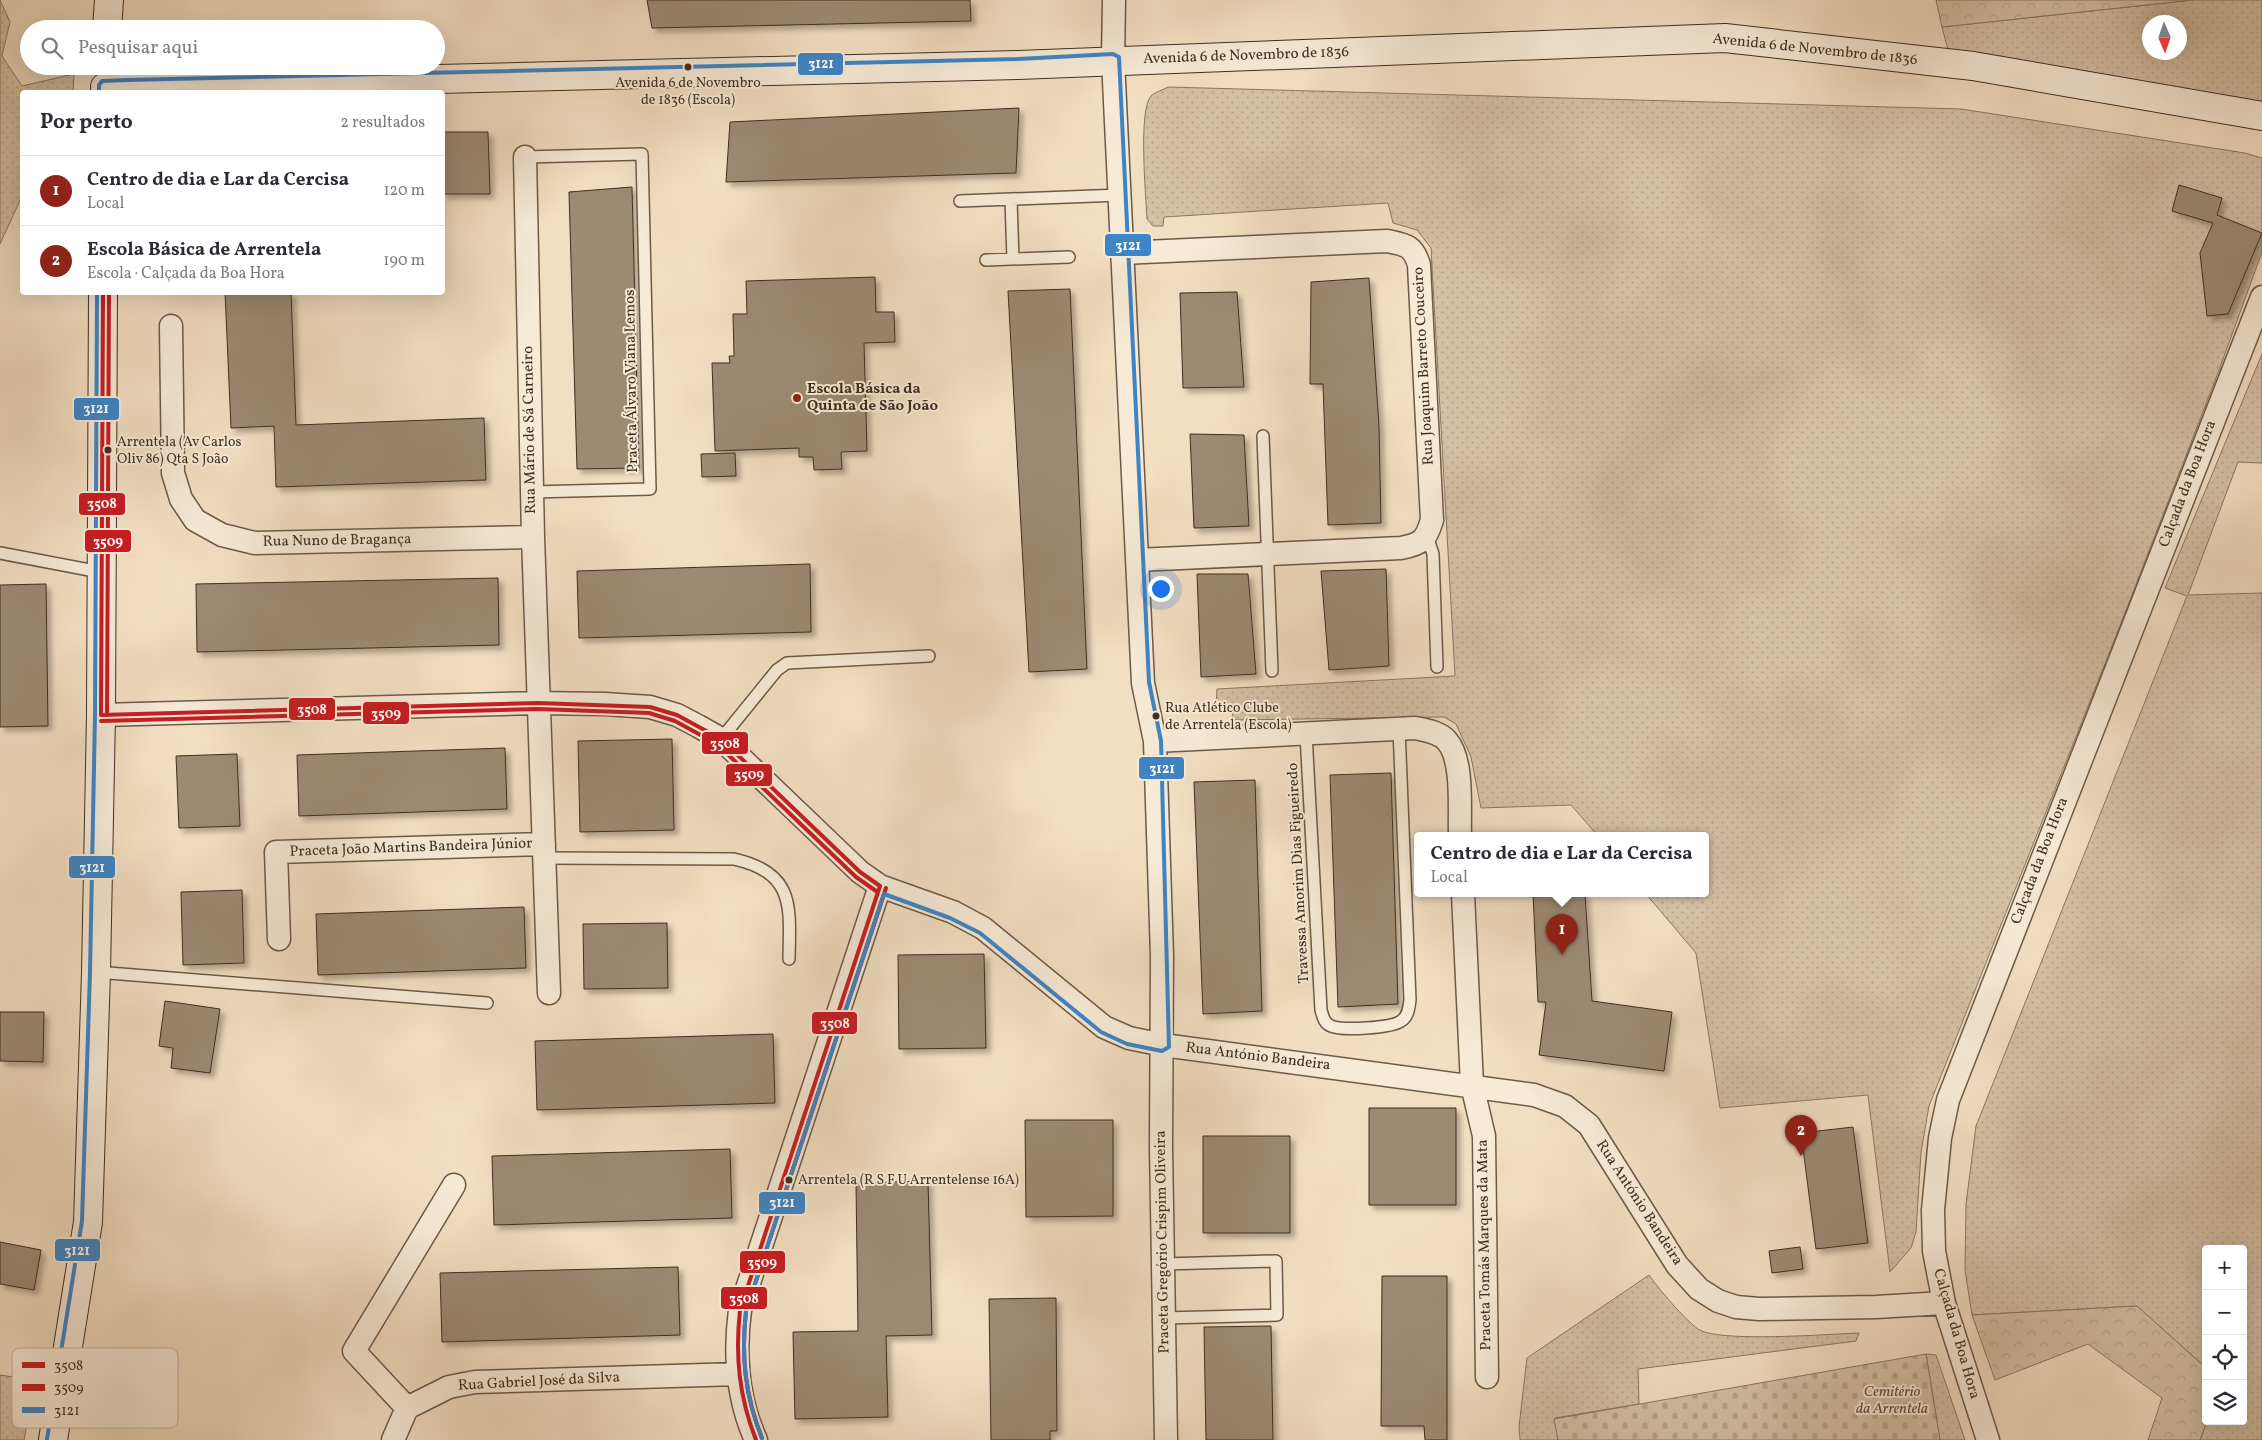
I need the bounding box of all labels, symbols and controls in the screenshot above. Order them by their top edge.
north arrow [2142,15,2187,60]
search box [20,20,445,75]
street label: Avenida 6 de Novembro de 1836 [1711,29,1919,71]
icon: search [38,34,66,62]
text: Pesquisar aqui [78,35,198,61]
street label: Avenida 6 de Novembro de 1836 [1143,42,1349,70]
line badge: 3121 [797,52,844,76]
text: 3121 [808,55,834,74]
marker: Avenida 6 de Novembro de 1836 (Escola) [683,62,693,72]
place label: Avenida 6 de Novembro de 1836 (Escola) [615,74,761,110]
text: Por perto [40,108,133,137]
text: 2 resultados [340,112,425,134]
text: Centro de dia e Lar da Cercisa [87,167,349,193]
text: 1 [53,180,59,202]
text: 120 m [383,180,425,202]
text: Local [87,193,124,215]
line badge: 3121 [1104,233,1152,257]
text: Escola Básica de Arrentela [87,237,321,263]
text: 3121 [1115,237,1141,256]
text: 2 [52,250,60,272]
text: 190 m [383,250,425,272]
text: Escola · Calçada da Boa Hora [87,263,285,285]
street label: Rua Joaquim Barreto Couceiro [1408,266,1440,466]
street label: Praceta Álvaro Viana Lemos [620,289,644,473]
street label: Rua Mário de Sá Carneiro [518,346,542,514]
place label: Escola Básica da Quinta de São João [807,379,938,417]
marker: Escola Básica da Quinta de São João [791,392,803,404]
line badge: 3121 [73,397,120,421]
text: 3121 [83,400,109,419]
street label: Calçada da Boa Hora [2154,417,2222,551]
place label: Arrentela (Av Carlos Oliv 86) Qta S João [117,433,241,469]
marker: Arrentela (Av Carlos Oliv 86) Qta S João [103,445,113,455]
line badge: 3508 [78,492,126,516]
text: 3508 [87,495,117,514]
line badge: 3509 [84,529,132,553]
street label: Rua Nuno de Bragança [262,529,412,553]
text: 3509 [93,533,123,552]
your location [1148,576,1174,602]
line badge: 3508 [288,697,336,721]
place label: Rua Atlético Clube de Arrentela (Escola) [1165,699,1292,735]
text: 3508 [297,701,327,720]
line badge: 3509 [362,701,410,725]
text: 3509 [371,705,401,724]
marker: Rua Atlético Clube de Arrentela (Escola) [1151,711,1161,721]
line badge: 3508 [701,731,749,755]
text: 3508 [710,735,740,754]
line badge: 3121 [1138,756,1185,780]
text: 3121 [1149,760,1175,779]
street label: Travessa Amorim Dias Figueiredo [1283,762,1315,984]
line badge: 3509 [725,763,773,787]
text: 3509 [734,766,764,785]
street label: Calçada da Boa Hora [2006,794,2074,928]
popup [1414,832,1709,897]
street label: Praceta João Martins Bandeira Júnior [289,833,533,863]
text: Centro de dia e Lar da Cercisa [1430,841,1693,867]
line badge: 3121 [68,855,116,879]
text: 3121 [79,859,105,878]
text: Local [1430,867,1468,889]
pin: 1 [1546,914,1578,955]
line badge: 3508 [811,1011,858,1035]
text: 3508 [820,1015,850,1034]
street label: Rua António Bandeira [1184,1038,1332,1076]
pin: 2 [1785,1115,1817,1156]
street label: Praceta Gregório Crispim Oliveira [1151,1130,1175,1354]
street label: Rua António Bandeira [1590,1136,1688,1270]
street label: Praceta Tomás Marques da Mata [1473,1139,1497,1351]
place label: Arrentela (R S F U Arrentelense 16A) [798,1171,1019,1190]
marker: Arrentela (R S F U Arrentelense 16A) [784,1175,794,1185]
line badge: 3121 [758,1191,806,1215]
text: 3121 [769,1194,795,1213]
line badge: 3121 [54,1238,101,1262]
text: 3121 [64,1242,90,1261]
map controls [2202,1245,2247,1425]
button: + [2202,1245,2247,1290]
line badge: 3509 [739,1250,786,1274]
text: 3509 [747,1254,777,1273]
street label: Calçada da Boa Hora [1927,1266,1985,1402]
line badge: 3508 [720,1286,768,1310]
text: 3508 [729,1290,759,1309]
button: − [2202,1290,2247,1335]
button: locate [2202,1335,2247,1380]
legend [12,1348,178,1428]
text: 3508 [54,1357,83,1376]
street label: Rua Gabriel José da Silva [457,1367,621,1397]
text: 3509 [54,1379,83,1398]
button: layers [2202,1380,2247,1425]
park label: Cemitério da Arrentela [1856,1382,1928,1420]
text: 3121 [54,1402,80,1421]

